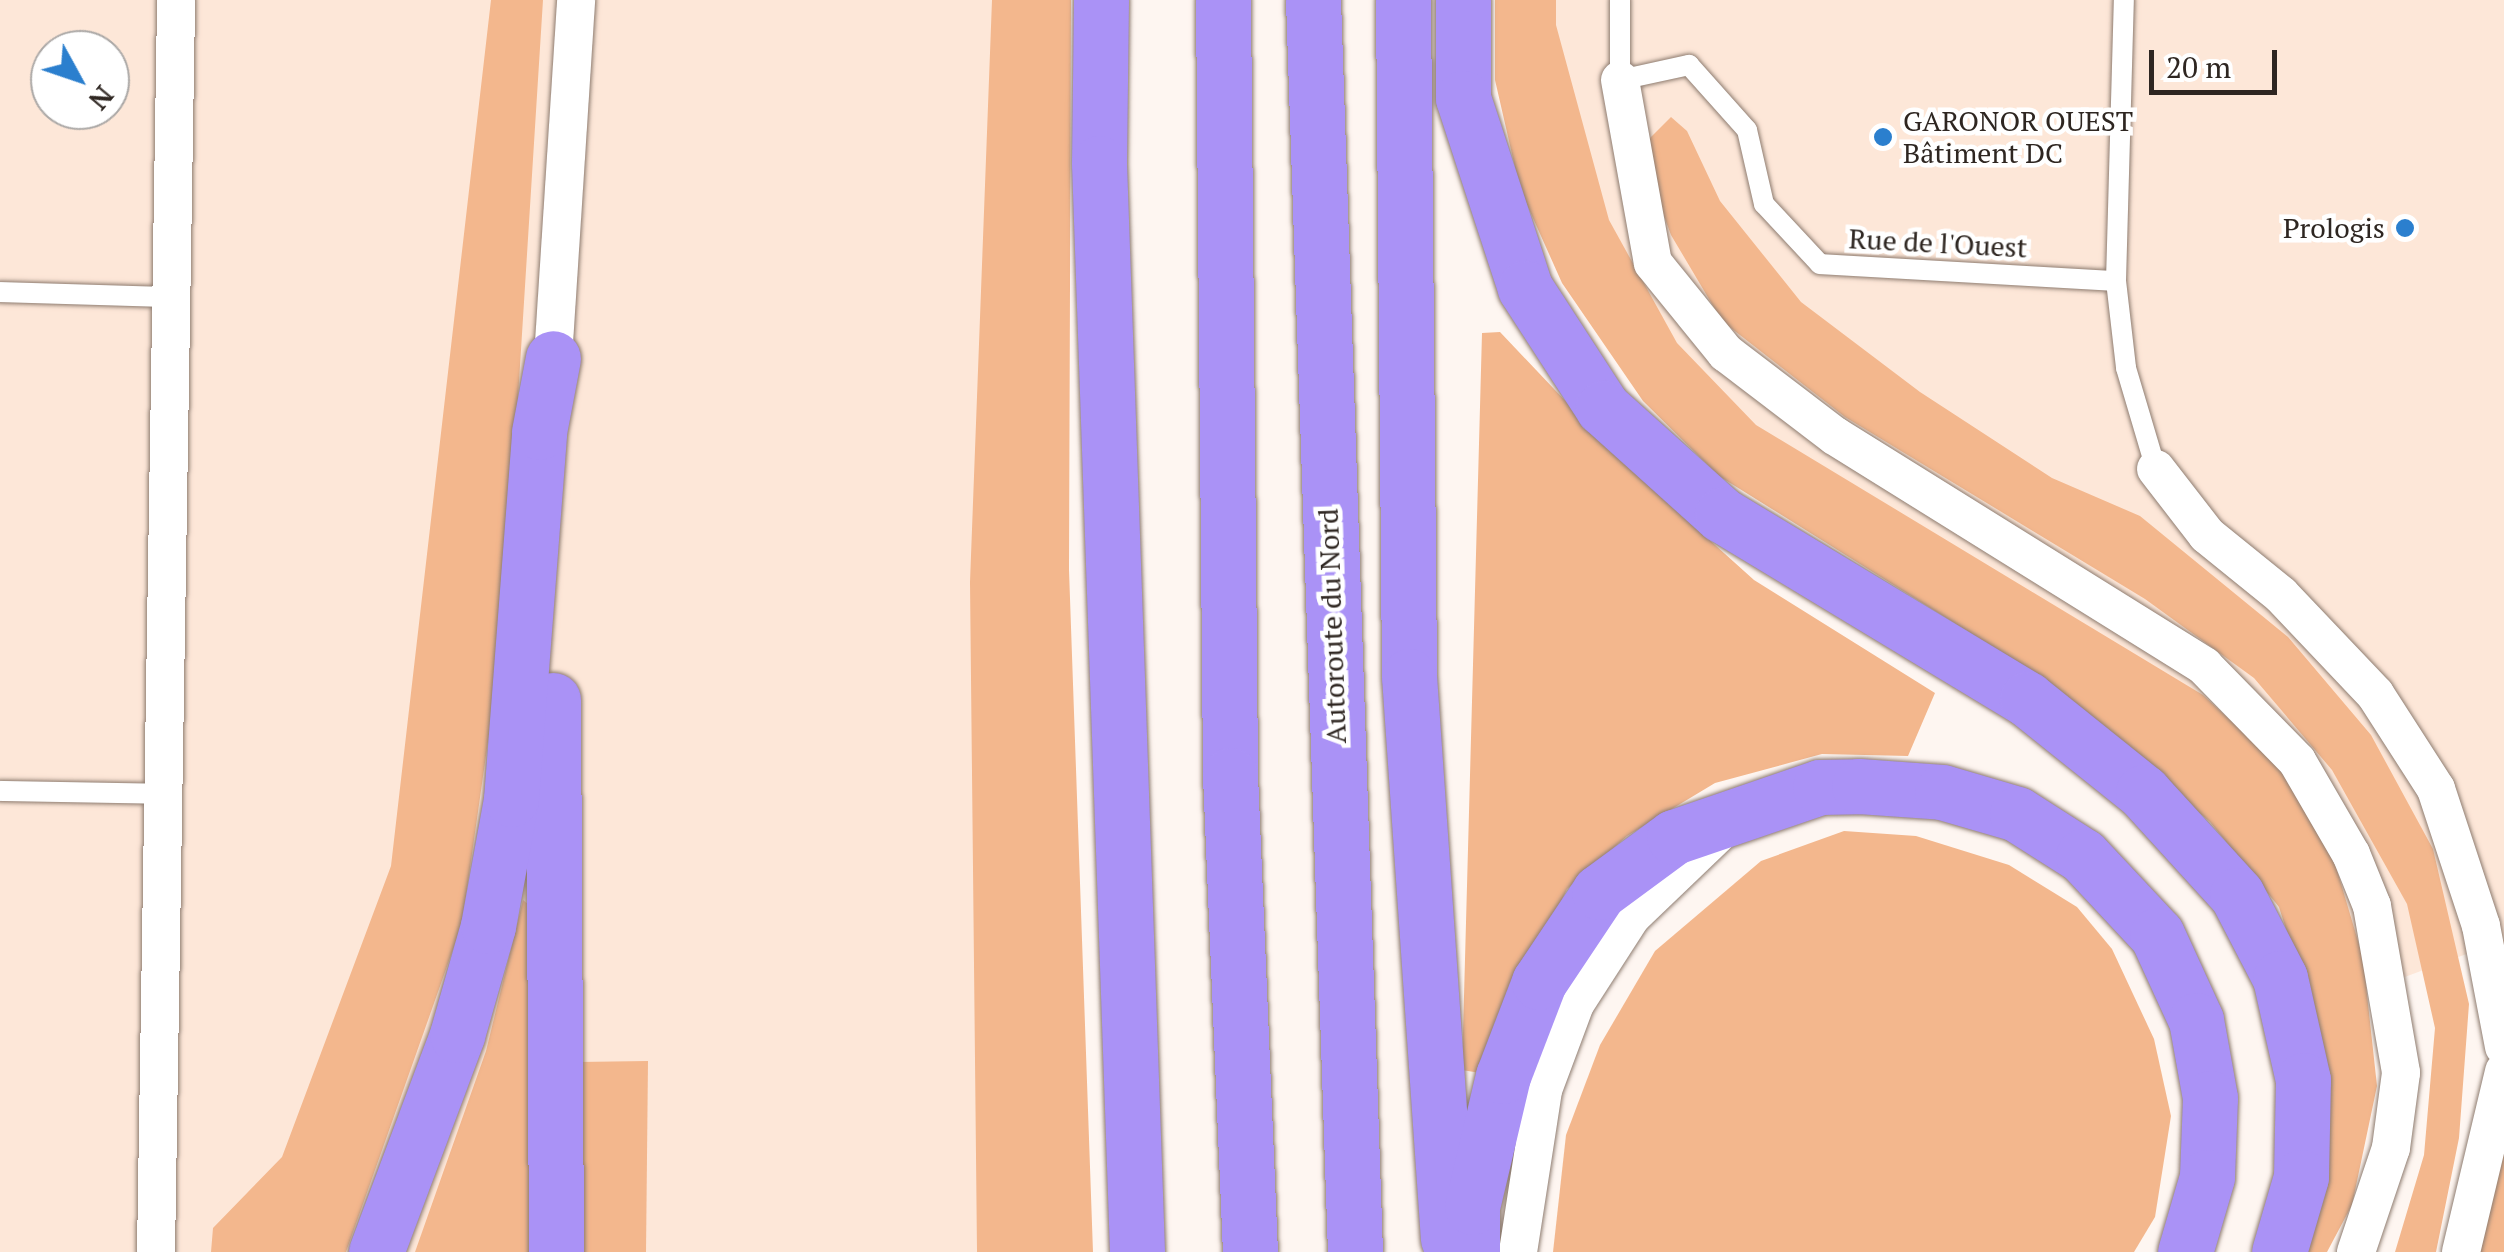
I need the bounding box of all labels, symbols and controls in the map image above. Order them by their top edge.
north arrow [30,30,130,130]
scale bar [2154,30,2282,92]
text: 20 m [2166,47,2231,87]
text: N [81,78,123,118]
place label: GARONOR OUEST Bâtiment DC [1903,104,2133,170]
marker: GARONOR OUEST Bâtiment DC [1872,126,1894,148]
place label: Prologis [2283,211,2385,245]
marker: Prologis [2394,217,2416,239]
street label: Rue de l'Ouest [1848,222,2028,264]
street label: Autoroute du Nord [1311,508,1353,744]

